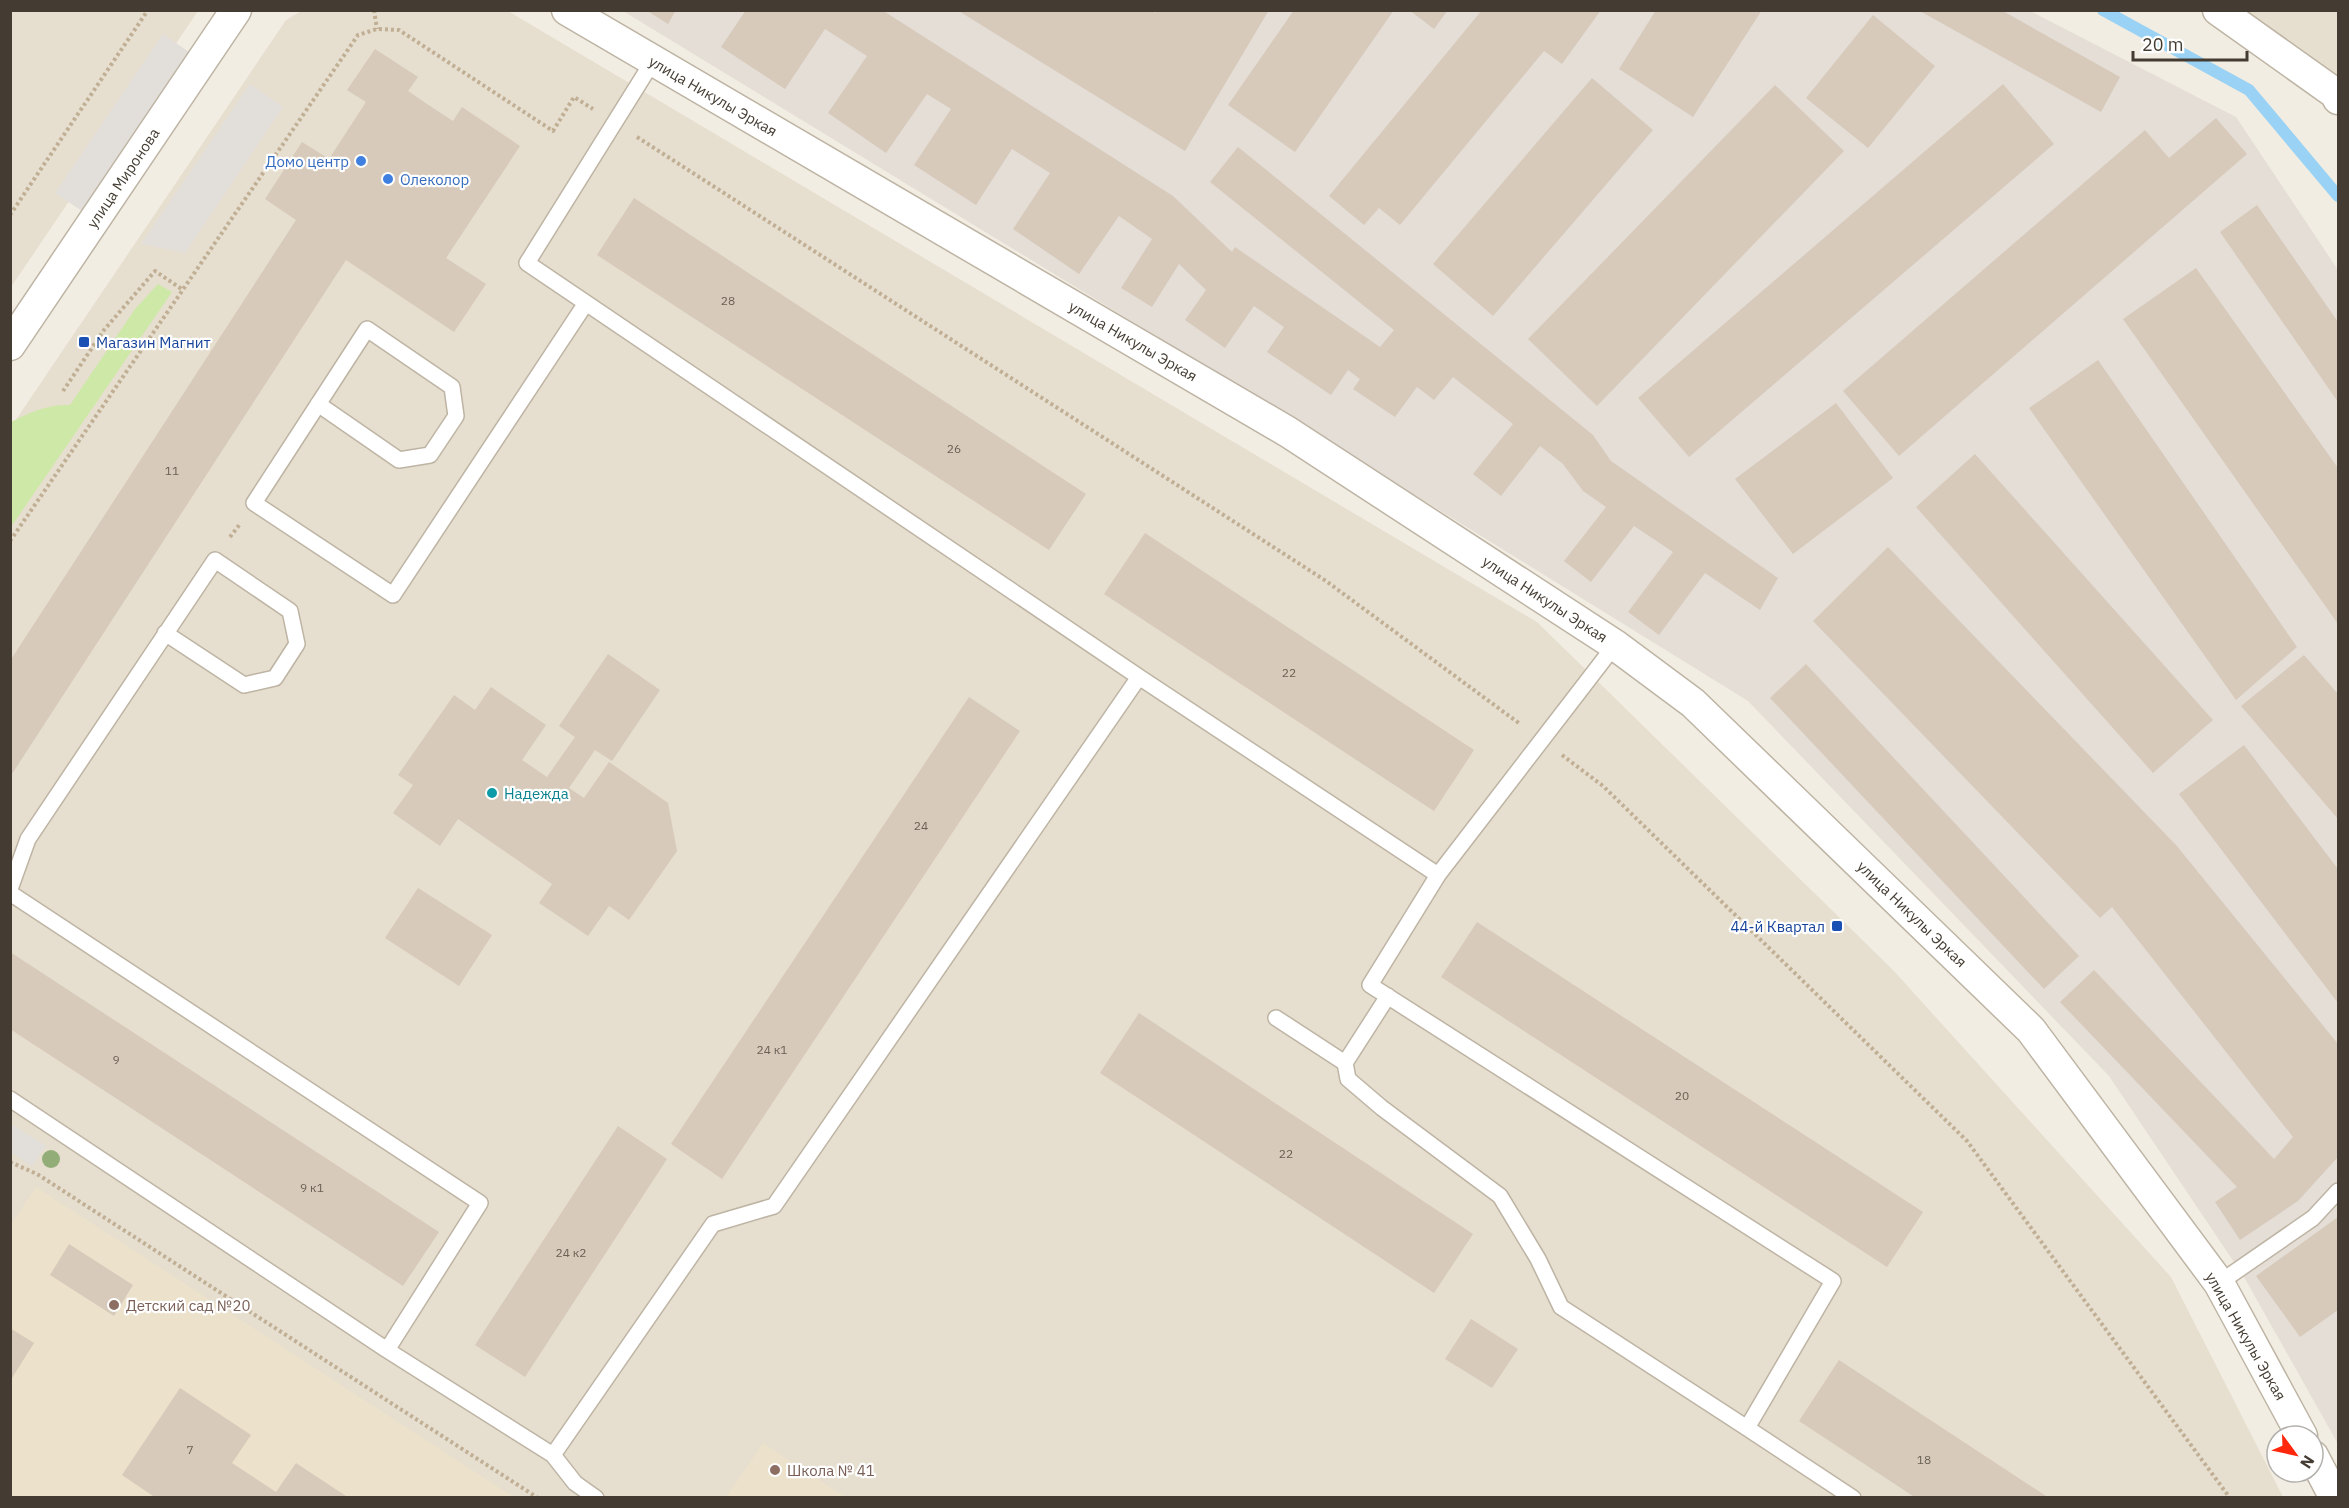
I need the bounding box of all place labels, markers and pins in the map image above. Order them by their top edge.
place label: Домо центр [266,152,349,171]
marker: Домо центр [354,154,368,168]
place label: Олеколор [400,170,469,189]
marker: Олеколор [381,172,395,186]
place label: Магазин Магнит [96,333,211,352]
marker: Магазин Магнит [77,335,91,349]
place label: Надежда [504,784,569,803]
marker: Надежда [485,786,499,800]
place label: 44-й Квартал [1731,917,1825,936]
marker: 44-й Квартал [1830,919,1844,933]
place label: Детский сад №20 [126,1296,251,1315]
marker: Детский сад №20 [107,1298,121,1312]
place label: Школа № 41 [787,1461,875,1480]
marker: Школа № 41 [768,1463,782,1477]

